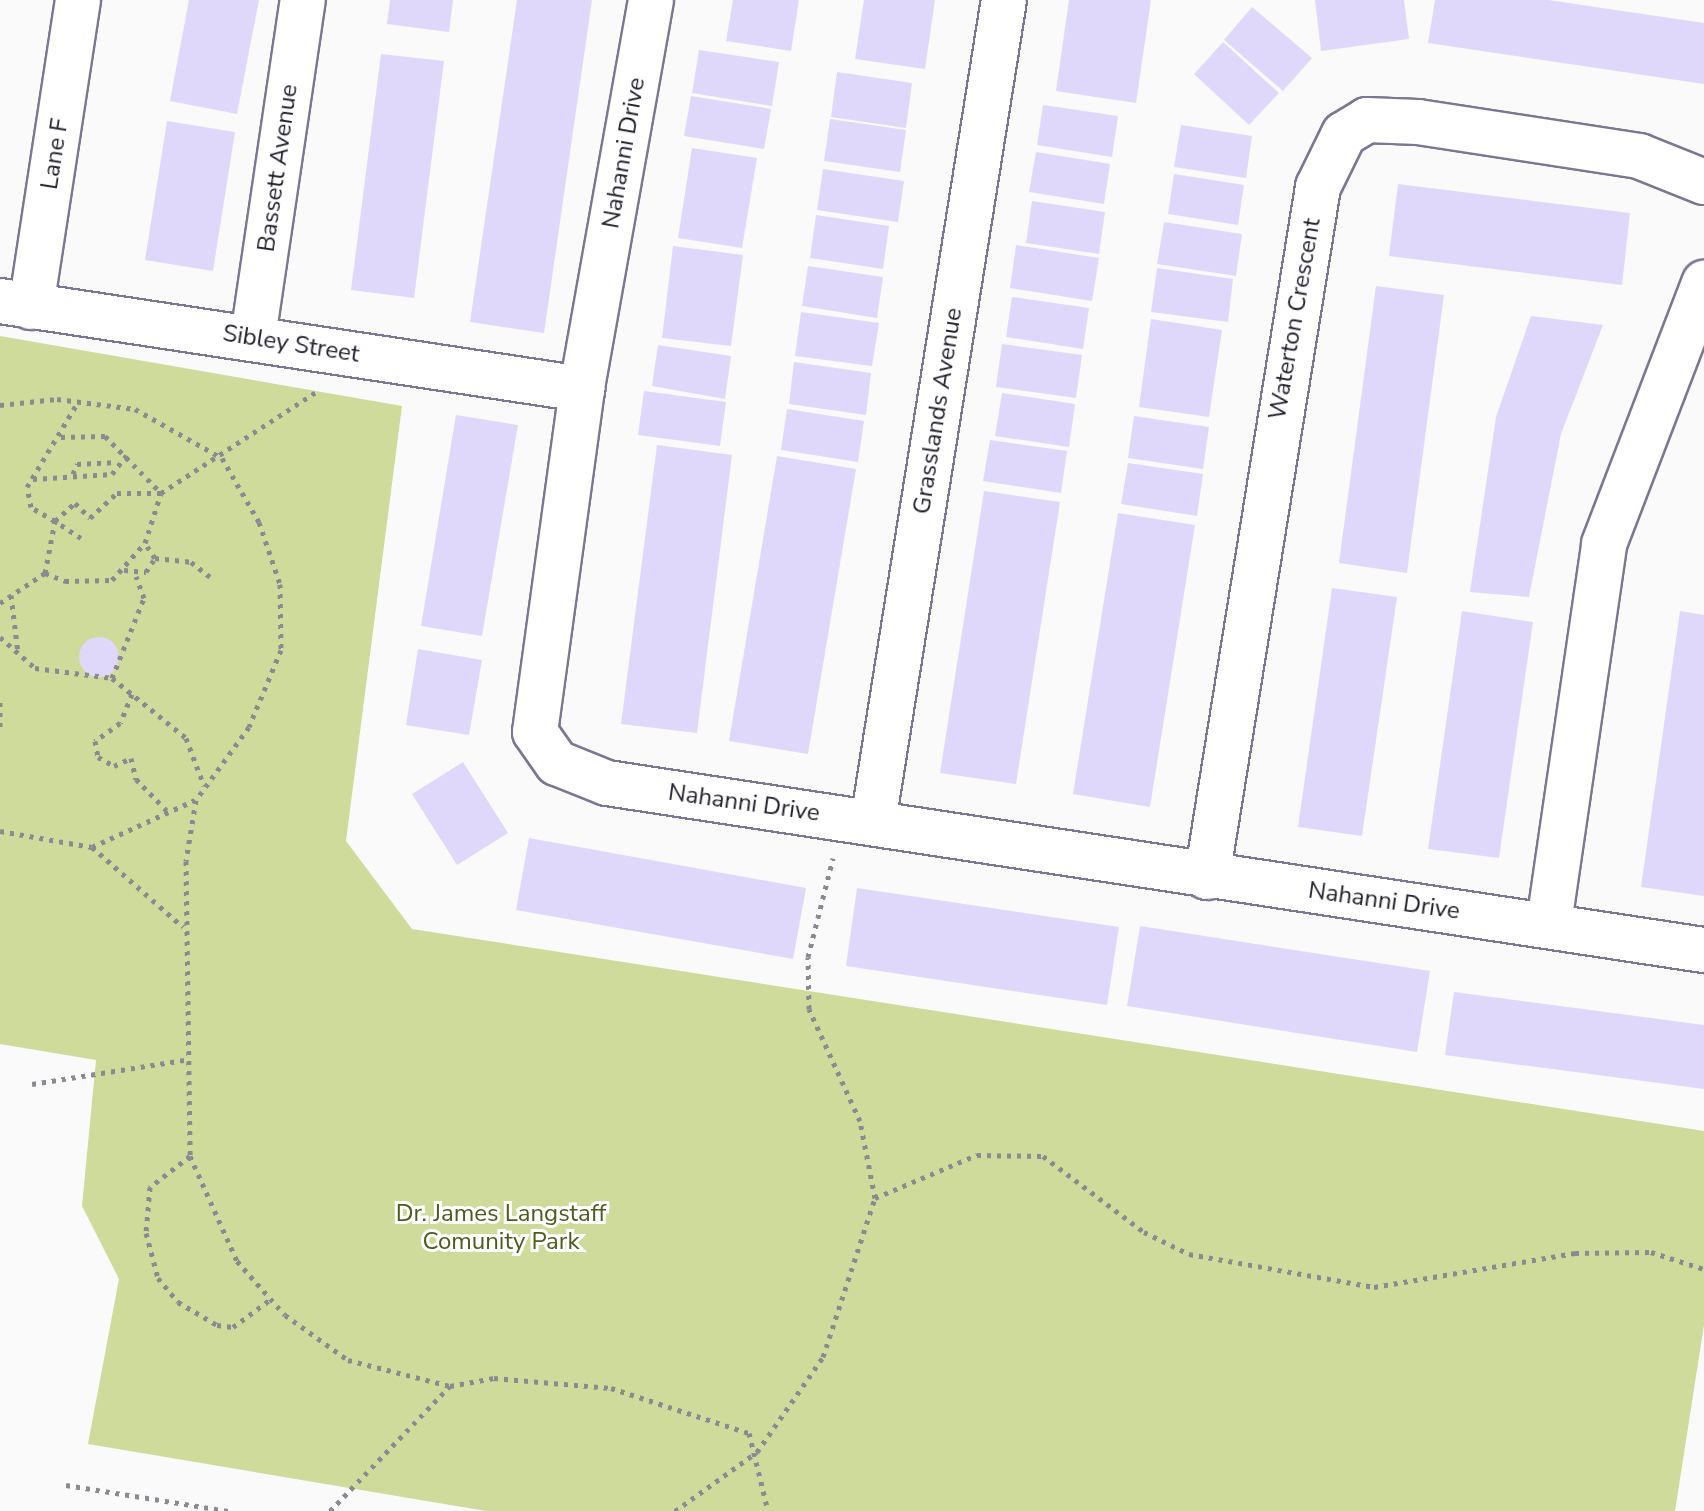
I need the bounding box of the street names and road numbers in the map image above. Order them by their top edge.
street label: Nahanni Drive [597,75,651,231]
street label: Bassett Avenue [252,82,304,254]
street label: Lane F [35,116,75,192]
street label: Waterton Crescent [1263,216,1327,422]
street label: Grasslands Avenue [907,306,969,516]
street label: Sibley Street [221,319,361,369]
street label: Nahanni Drive [666,778,822,828]
street label: Nahanni Drive [1306,876,1462,926]

